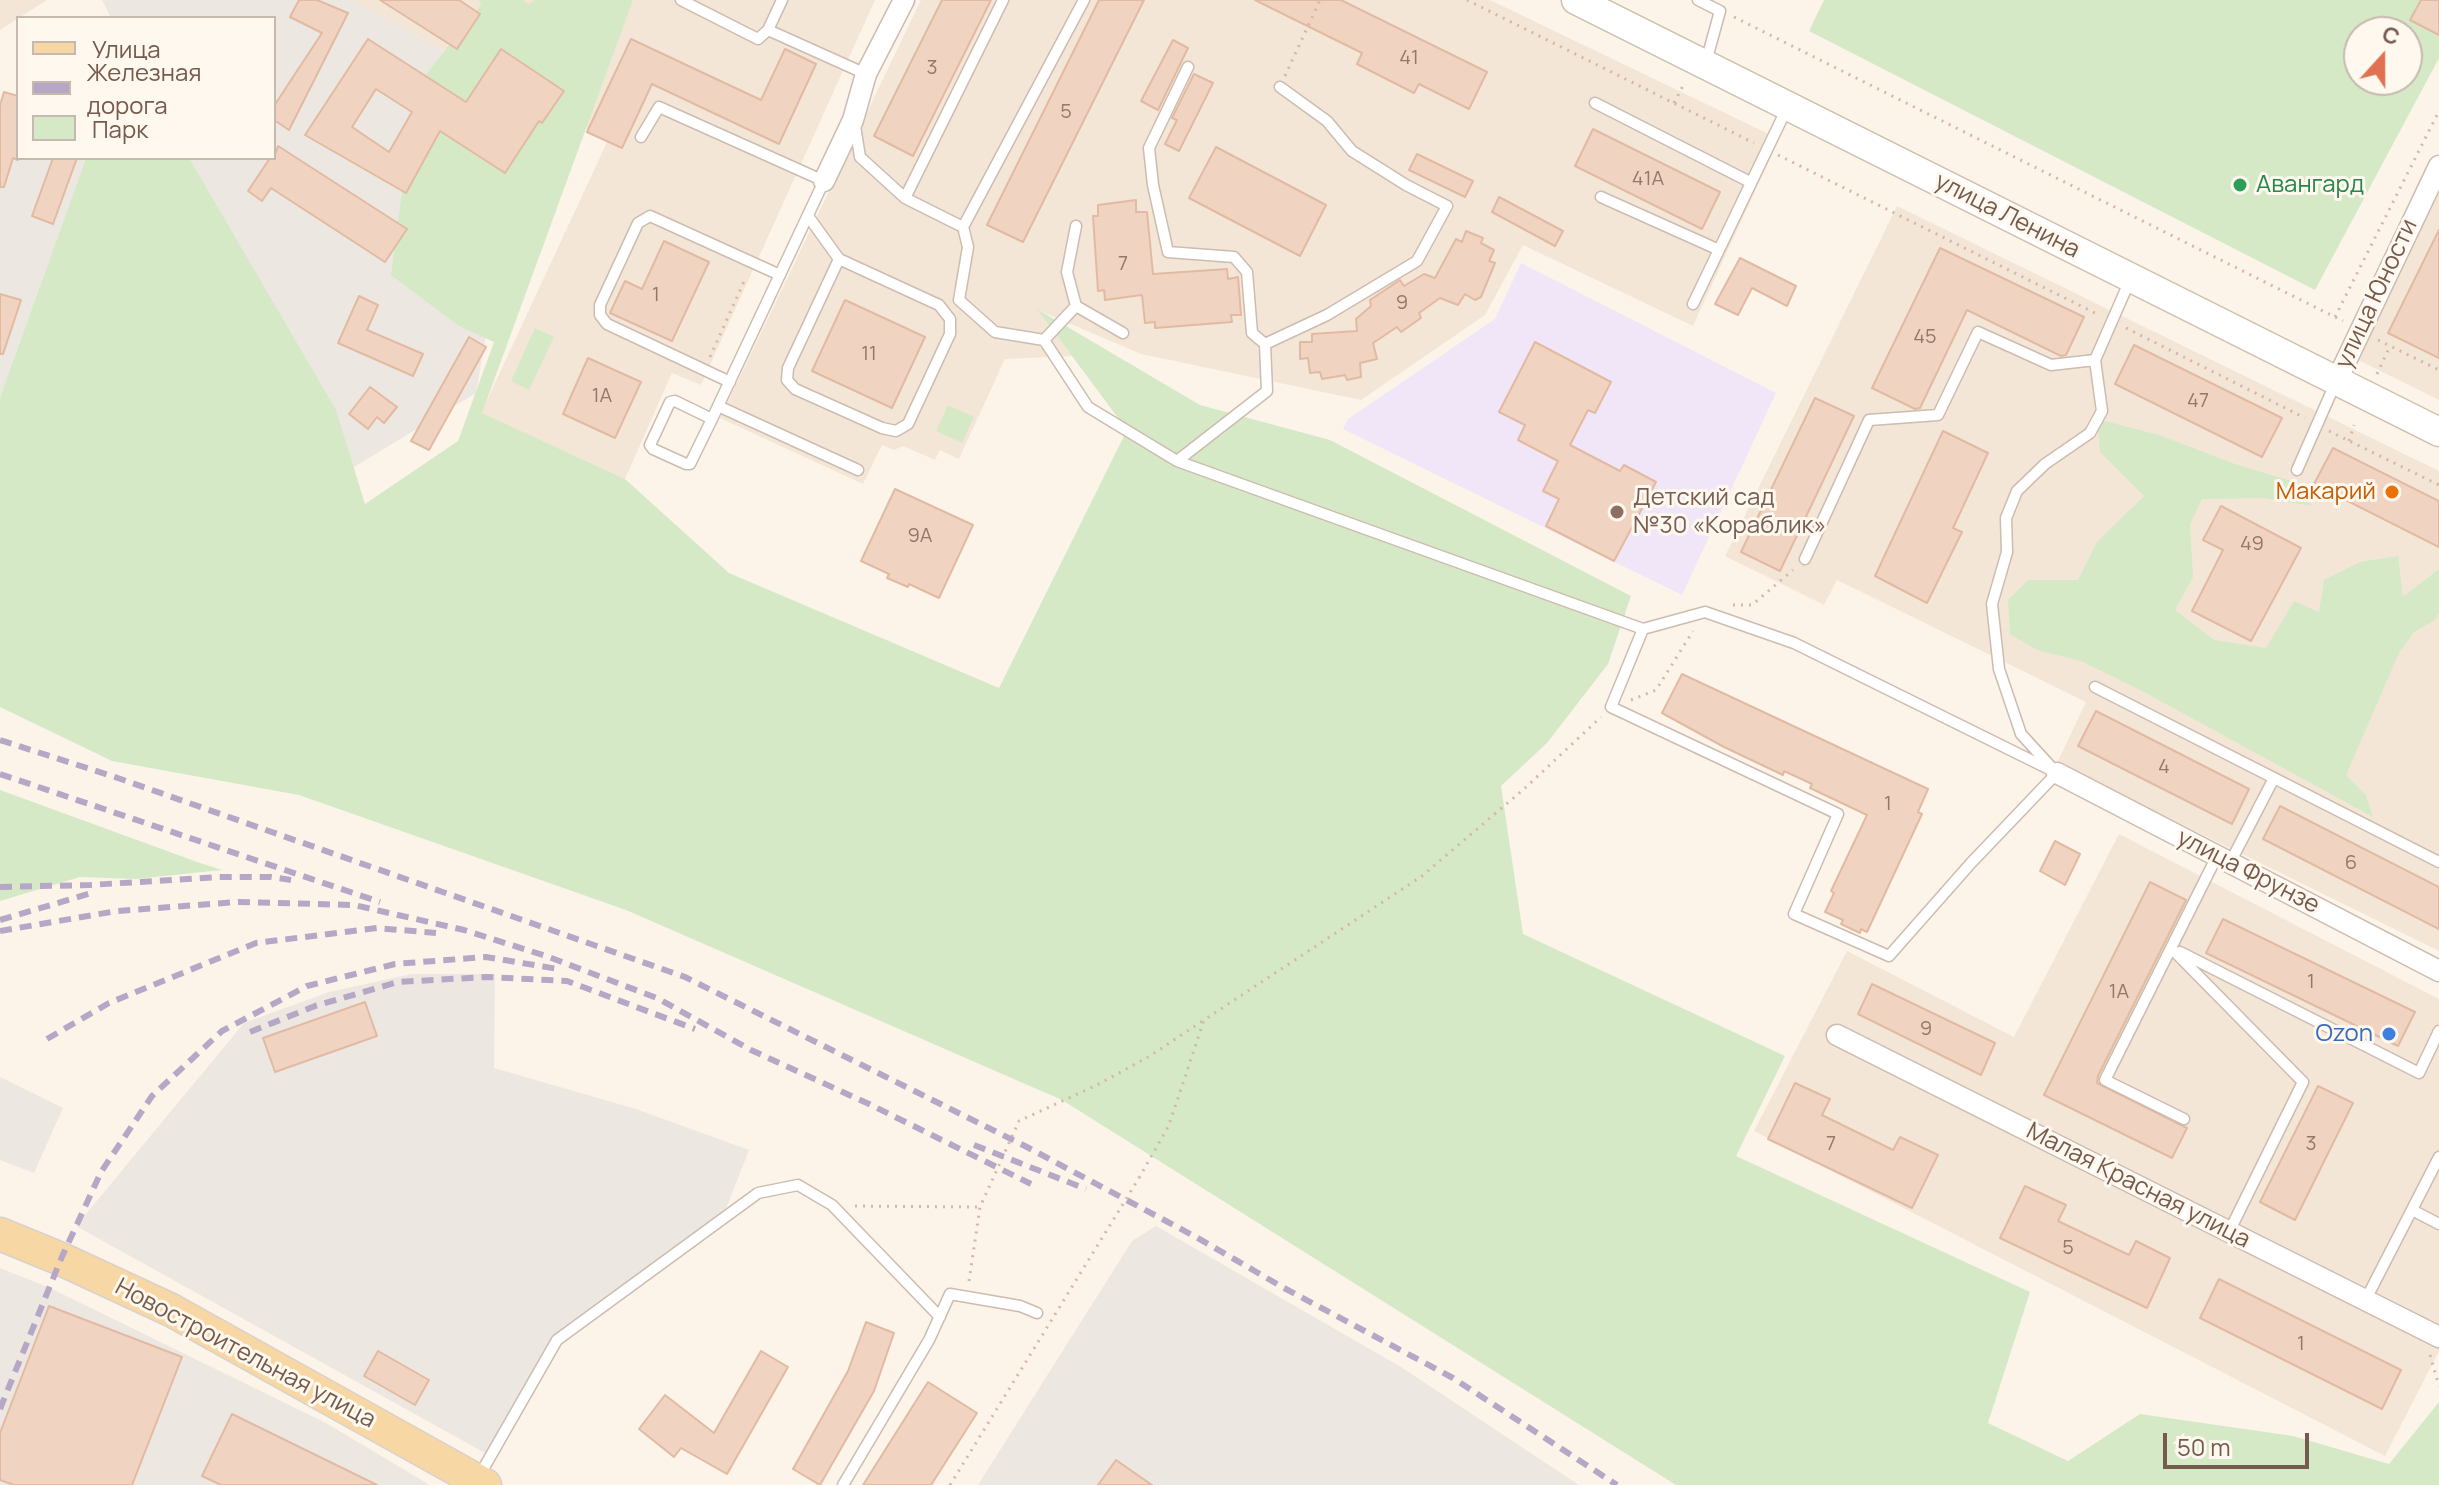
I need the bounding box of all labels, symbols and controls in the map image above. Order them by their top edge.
legend [16,16,276,160]
north arrow [2343,16,2423,96]
text: С [2378,19,2404,52]
text: Улица [92,32,161,65]
house number: 41 [1399,46,1419,70]
text: Железная дорога [87,55,202,121]
house number: 3 [926,56,938,80]
house number: 5 [1060,100,1072,124]
text: Парк [92,112,148,145]
house number: 41А [1632,167,1664,191]
street label: улица Ленина [1930,167,2084,265]
place label: Авангард [2256,171,2364,199]
marker: Авангард [2231,176,2249,194]
street label: улица Юности [2330,215,2424,373]
house number: 7 [1118,252,1128,276]
house number: 1 [652,283,660,307]
house number: 9 [1396,291,1408,315]
house number: 45 [1913,325,1937,349]
house number: 11 [861,342,877,366]
house number: 1А [592,384,612,408]
house number: 47 [2187,389,2209,413]
place label: Макарий [2276,478,2376,506]
marker: Макарий [2383,483,2401,501]
place label: Детский сад №30 «Кораблик» [1633,484,1826,540]
marker: Детский сад №30 «Кораблик» [1608,503,1626,521]
house number: 9А [907,524,933,548]
house number: 49 [2240,532,2264,556]
house number: 4 [2158,755,2170,779]
house number: 1 [1884,792,1892,816]
street label: улица Фрунзе [2172,824,2324,920]
house number: 6 [2345,851,2357,875]
house number: 1 [2307,970,2315,994]
house number: 1А [2109,980,2129,1004]
house number: 9 [1920,1017,1932,1041]
place label: Ozon [2315,1020,2373,1048]
marker: Ozon [2380,1025,2398,1043]
street label: Малая Красная улица [2021,1117,2255,1255]
house number: 7 [1826,1132,1836,1156]
house number: 3 [2305,1132,2317,1156]
house number: 5 [2062,1236,2074,1260]
street label: Новостроительная улица [110,1273,380,1435]
house number: 1 [2297,1332,2305,1356]
scale bar [2167,1417,2313,1467]
text: 50 m [2177,1430,2231,1463]

